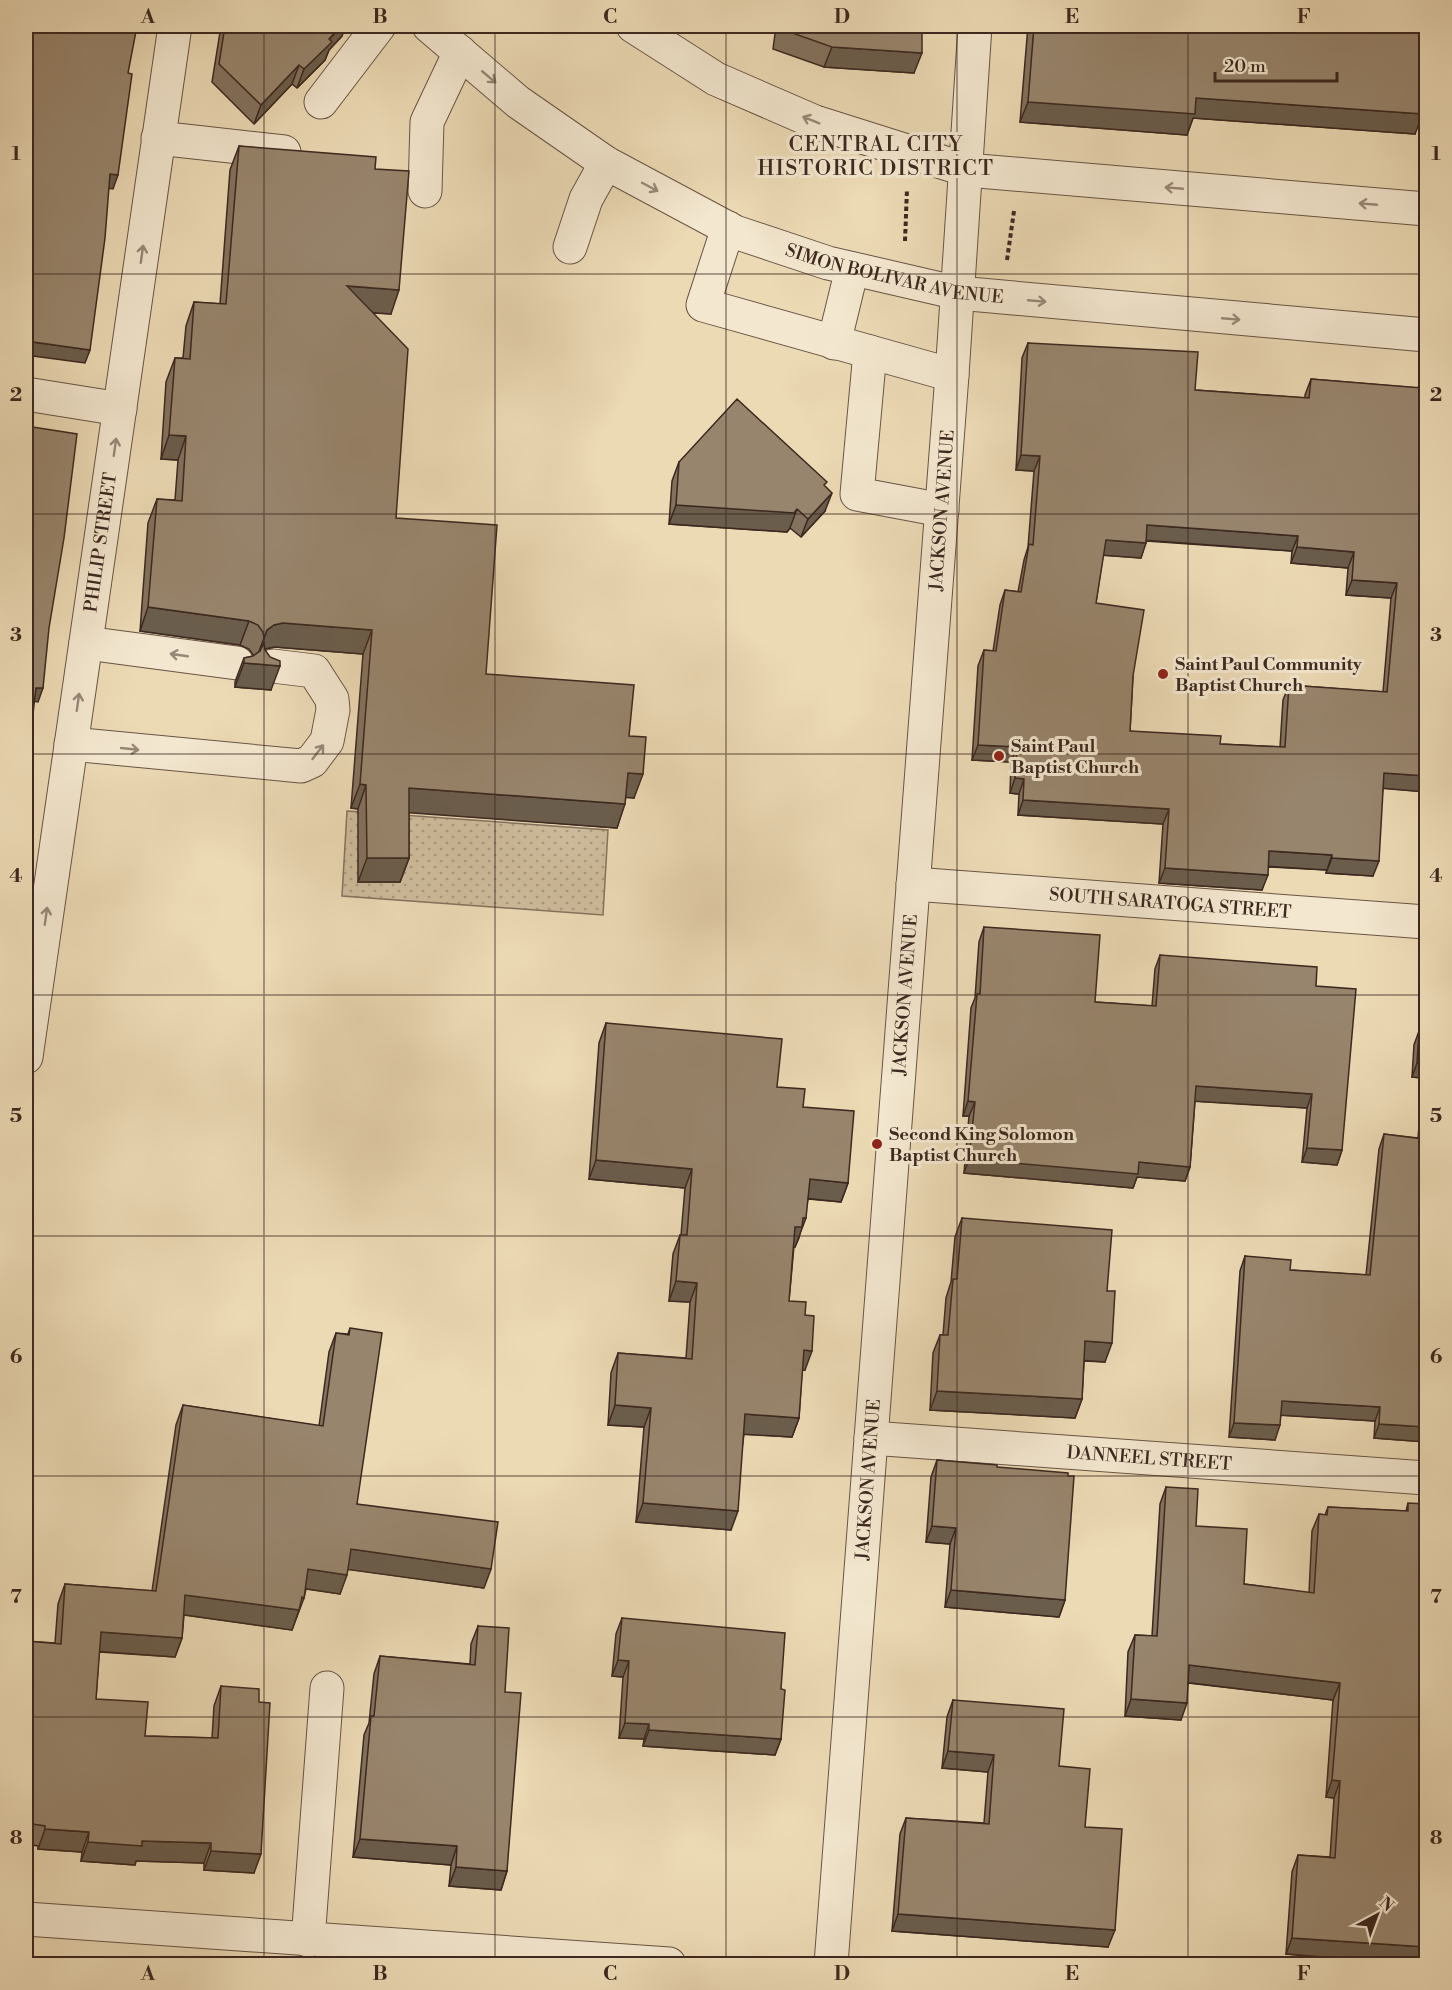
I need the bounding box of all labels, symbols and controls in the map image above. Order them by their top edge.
text: A [140,5,156,30]
text: B [372,5,388,30]
text: C [603,5,617,30]
text: D [834,5,850,30]
text: E [1065,5,1079,30]
text: F [1297,5,1311,30]
scale bar [1215,45,1336,83]
text: 20 m [1224,55,1266,78]
one-way arrow [481,71,497,84]
one-way arrow [803,114,821,125]
district label: CENTRAL CITY HISTORIC DISTRICT [757,132,995,182]
text: 1 [11,142,21,167]
text: 1 [1431,142,1441,167]
one-way arrow [641,181,659,193]
one-way arrow [1164,182,1184,193]
one-way arrow [1359,199,1379,210]
street label: SIMON BOLIVAR AVENUE [782,239,1005,309]
one-way arrow [136,244,147,264]
one-way arrow [1027,296,1047,307]
one-way arrow [1221,314,1241,325]
text: 2 [10,383,22,408]
text: 2 [1430,383,1442,408]
street label: JACKSON AVENUE [925,429,960,593]
one-way arrow [109,437,120,457]
street label: PHILIP STREET [79,471,122,614]
text: 3 [10,623,22,648]
text: 3 [1430,623,1442,648]
one-way arrow [169,650,189,661]
place label: Saint Paul Community Baptist Church [1175,653,1363,697]
marker: Saint Paul Community Baptist Church [1156,667,1170,681]
one-way arrow [72,693,83,713]
place label: Saint Paul Baptist Church [1011,735,1139,779]
one-way arrow [119,744,139,755]
one-way arrow [312,745,325,761]
marker: Saint Paul Baptist Church [992,749,1006,763]
text: 4 [9,864,23,889]
text: 4 [1429,864,1443,889]
street label: SOUTH SARATOGA STREET [1048,883,1293,924]
one-way arrow [41,906,52,926]
street label: JACKSON AVENUE [888,913,923,1077]
text: 5 [10,1104,22,1129]
text: 5 [1430,1104,1442,1129]
place label: Second King Solomon Baptist Church [889,1123,1074,1167]
marker: Second King Solomon Baptist Church [870,1137,884,1151]
text: 6 [10,1345,23,1370]
text: 6 [1430,1345,1443,1370]
street label: JACKSON AVENUE [851,1398,886,1562]
street label: DANNEEL STREET [1066,1441,1233,1476]
text: 7 [10,1585,22,1610]
text: 7 [1430,1585,1442,1610]
text: 8 [10,1826,23,1851]
text: 8 [1430,1826,1443,1851]
north arrow [1347,1885,1407,1945]
text: N [1375,1893,1398,1916]
text: A [140,1962,156,1987]
text: B [372,1962,388,1987]
text: C [603,1962,617,1987]
text: D [834,1962,850,1987]
text: E [1065,1962,1079,1987]
text: F [1297,1962,1311,1987]

